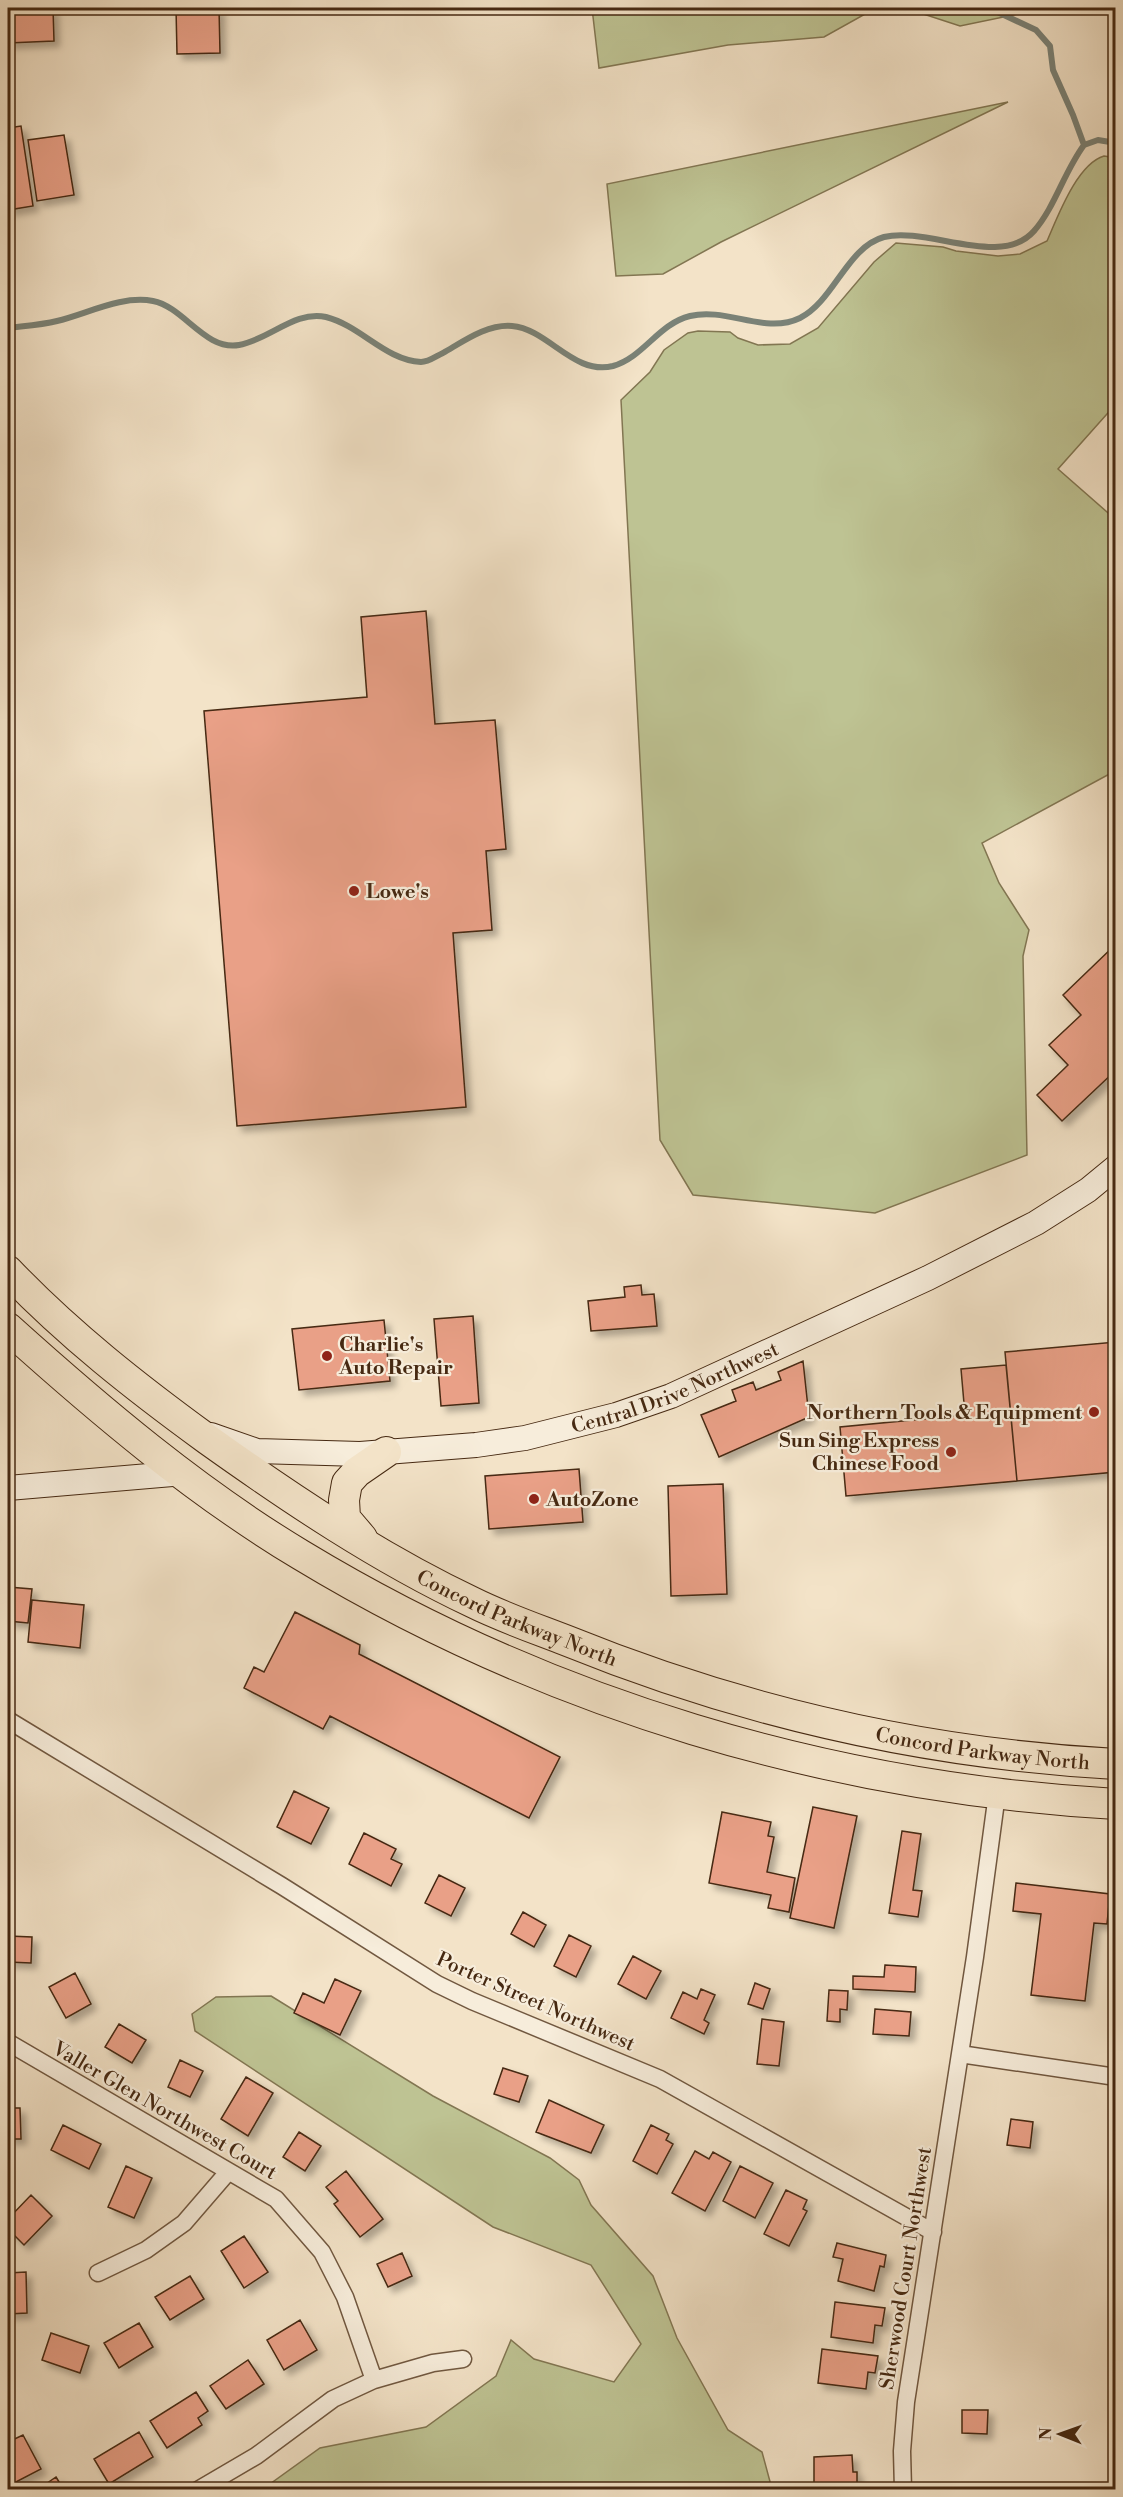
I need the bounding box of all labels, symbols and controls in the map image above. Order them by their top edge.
place label: Lowe's [366,880,429,905]
marker: Lowe's [347,884,361,898]
place label: Charlie's Auto Repair [338,1333,453,1381]
street label: Central Drive Northwest [569,1337,783,1440]
marker: Charlie's Auto Repair [320,1349,334,1363]
place label: Northern Tools & Equipment [807,1401,1083,1426]
marker: Northern Tools & Equipment [1087,1405,1101,1419]
place label: Sun Sing Express Chinese Food [779,1429,939,1477]
marker: Sun Sing Express Chinese Food [944,1445,958,1459]
place label: AutoZone [545,1488,639,1513]
marker: AutoZone [527,1492,541,1506]
street label: Concord Parkway North [412,1565,620,1673]
street label: Concord Parkway North [873,1723,1091,1776]
street label: Porter Street Northwest [432,1947,639,2058]
street label: Valler Glen Northwest Court [47,2036,281,2186]
street label: Sherwood Court Northwest [875,2145,938,2391]
north arrow [1030,2404,1090,2464]
text: N [1036,2427,1056,2440]

